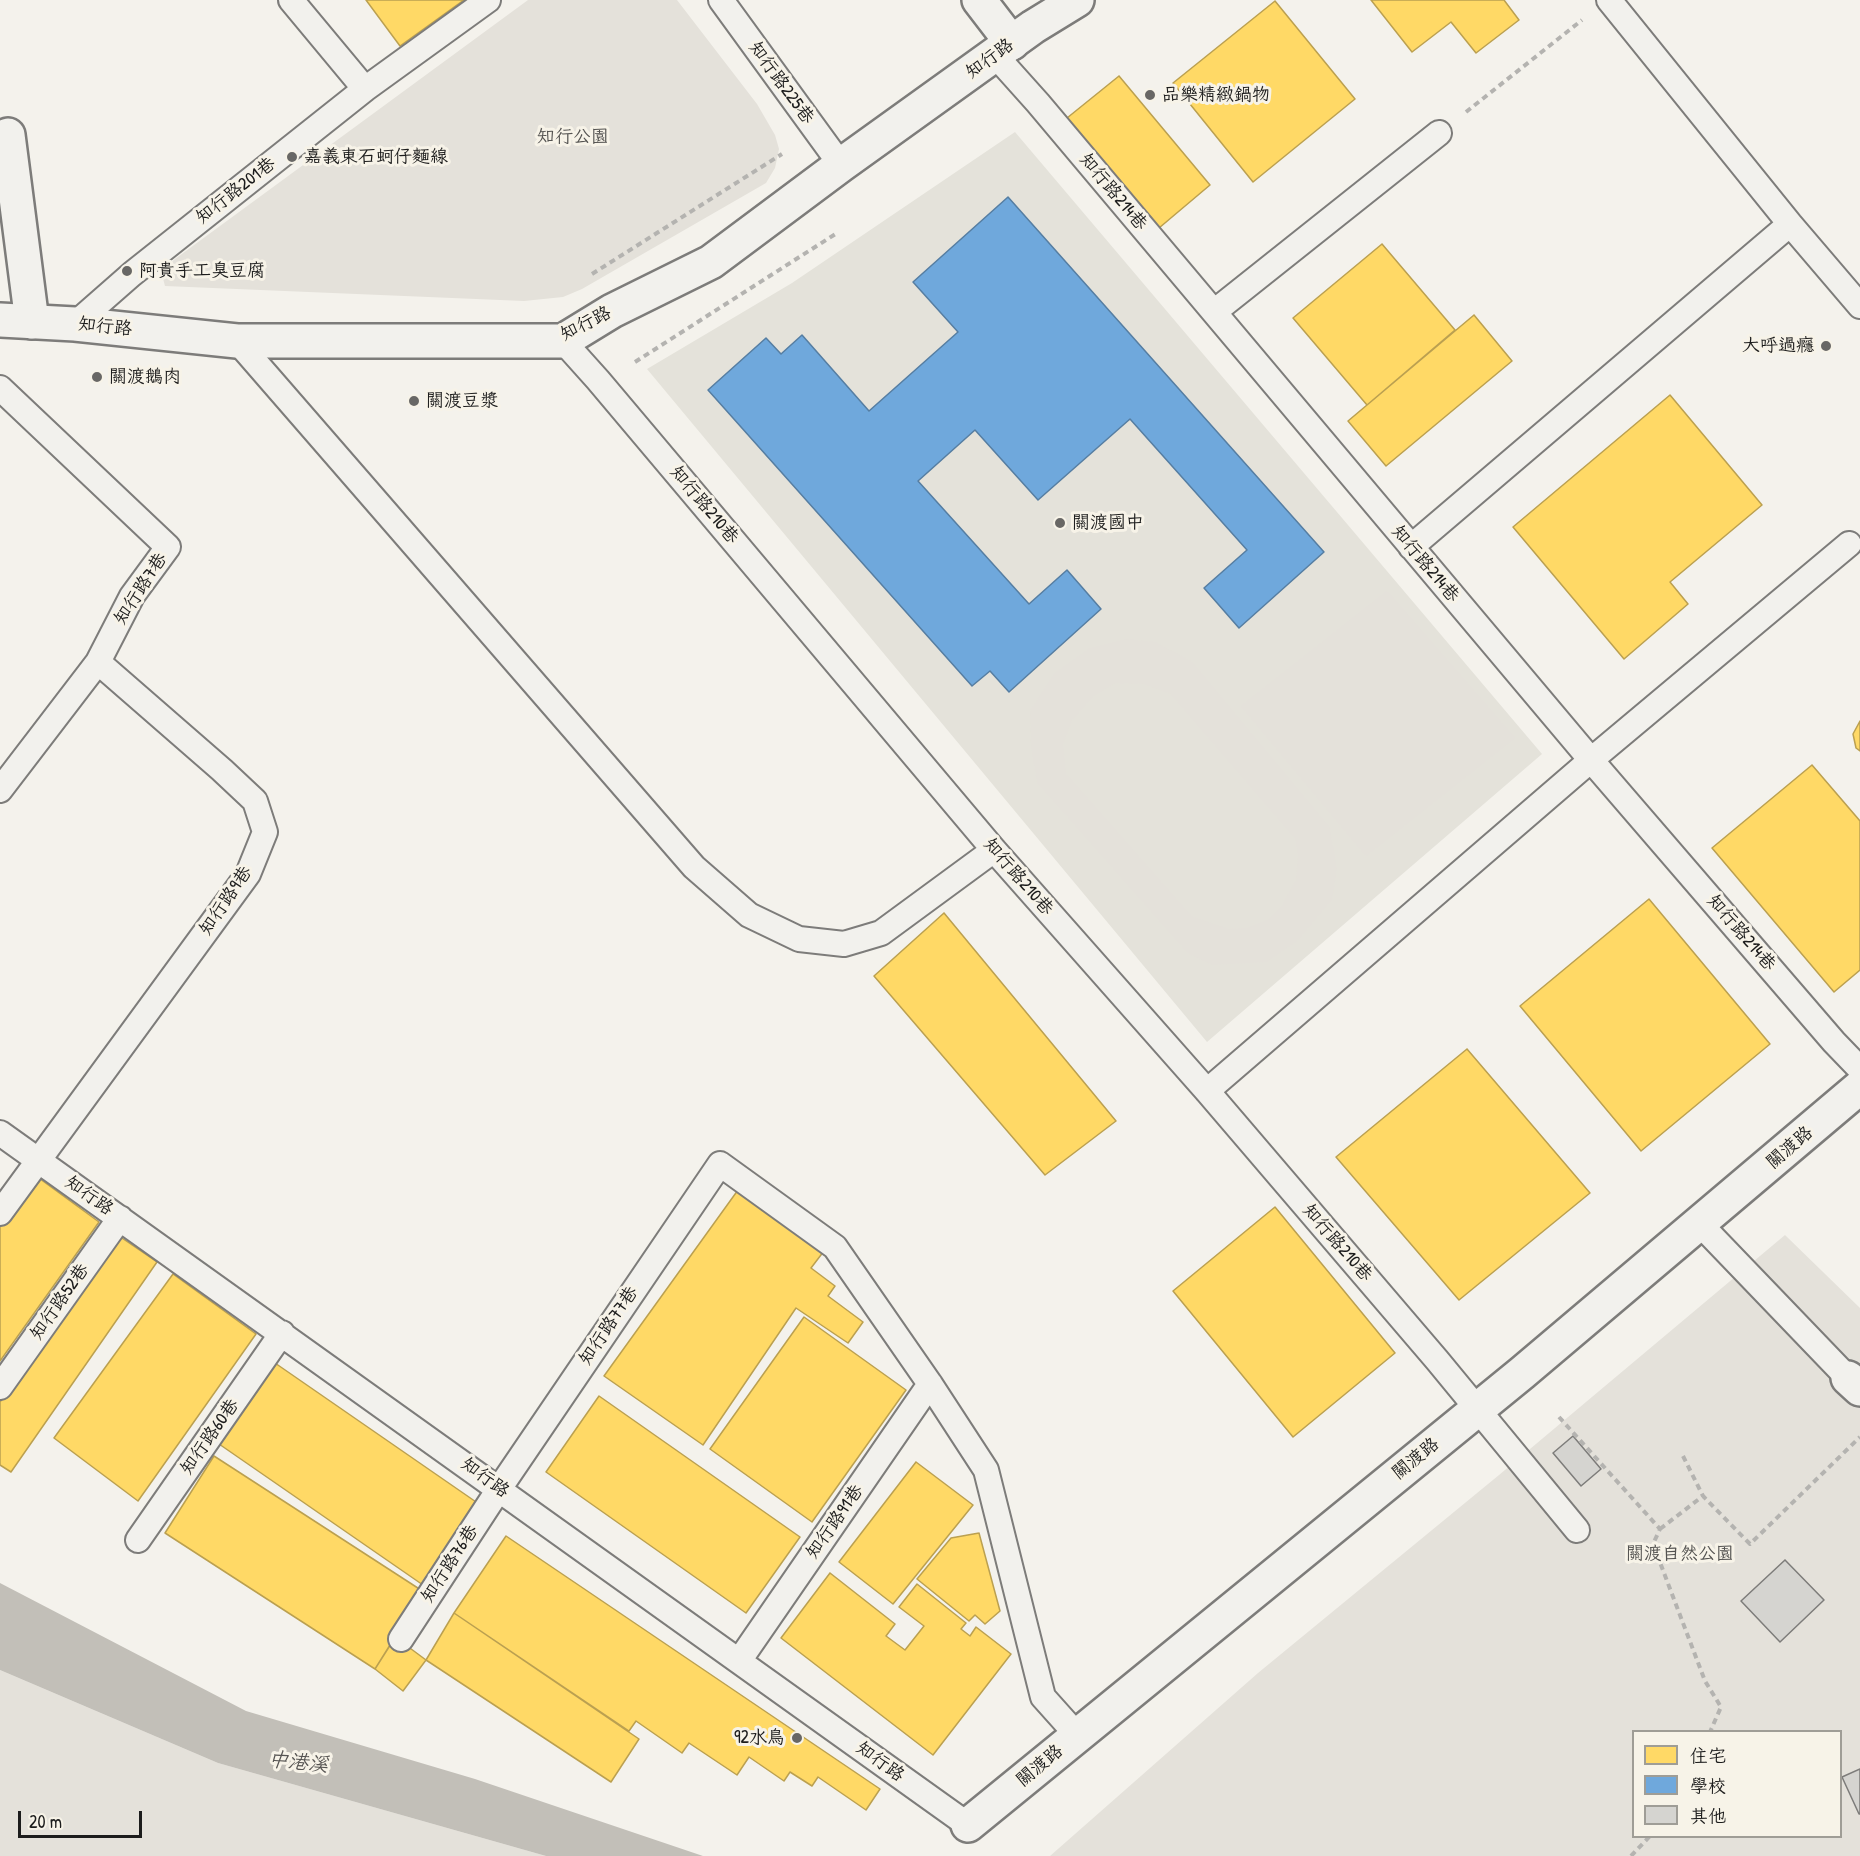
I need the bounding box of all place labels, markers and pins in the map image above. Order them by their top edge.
place label: 品樂精緻鍋物 [1162,84,1270,106]
marker: 品樂精緻鍋物 [1143,88,1157,102]
place label: 嘉義東石蚵仔麵線 [304,146,448,168]
marker: 嘉義東石蚵仔麵線 [285,150,299,164]
place label: 阿貴手工臭豆腐 [139,260,265,282]
marker: 阿貴手工臭豆腐 [120,264,134,278]
place label: 大呼過癮 [1742,335,1814,357]
marker: 大呼過癮 [1819,339,1833,353]
place label: 關渡鵝肉 [109,366,181,388]
marker: 關渡鵝肉 [90,370,104,384]
place label: 關渡豆漿 [426,390,498,412]
marker: 關渡豆漿 [407,394,421,408]
place label: 關渡國中 [1072,512,1144,534]
marker: 關渡國中 [1053,516,1067,530]
place label: 92水鳥 [734,1727,785,1749]
marker: 92水鳥 [790,1731,804,1745]

